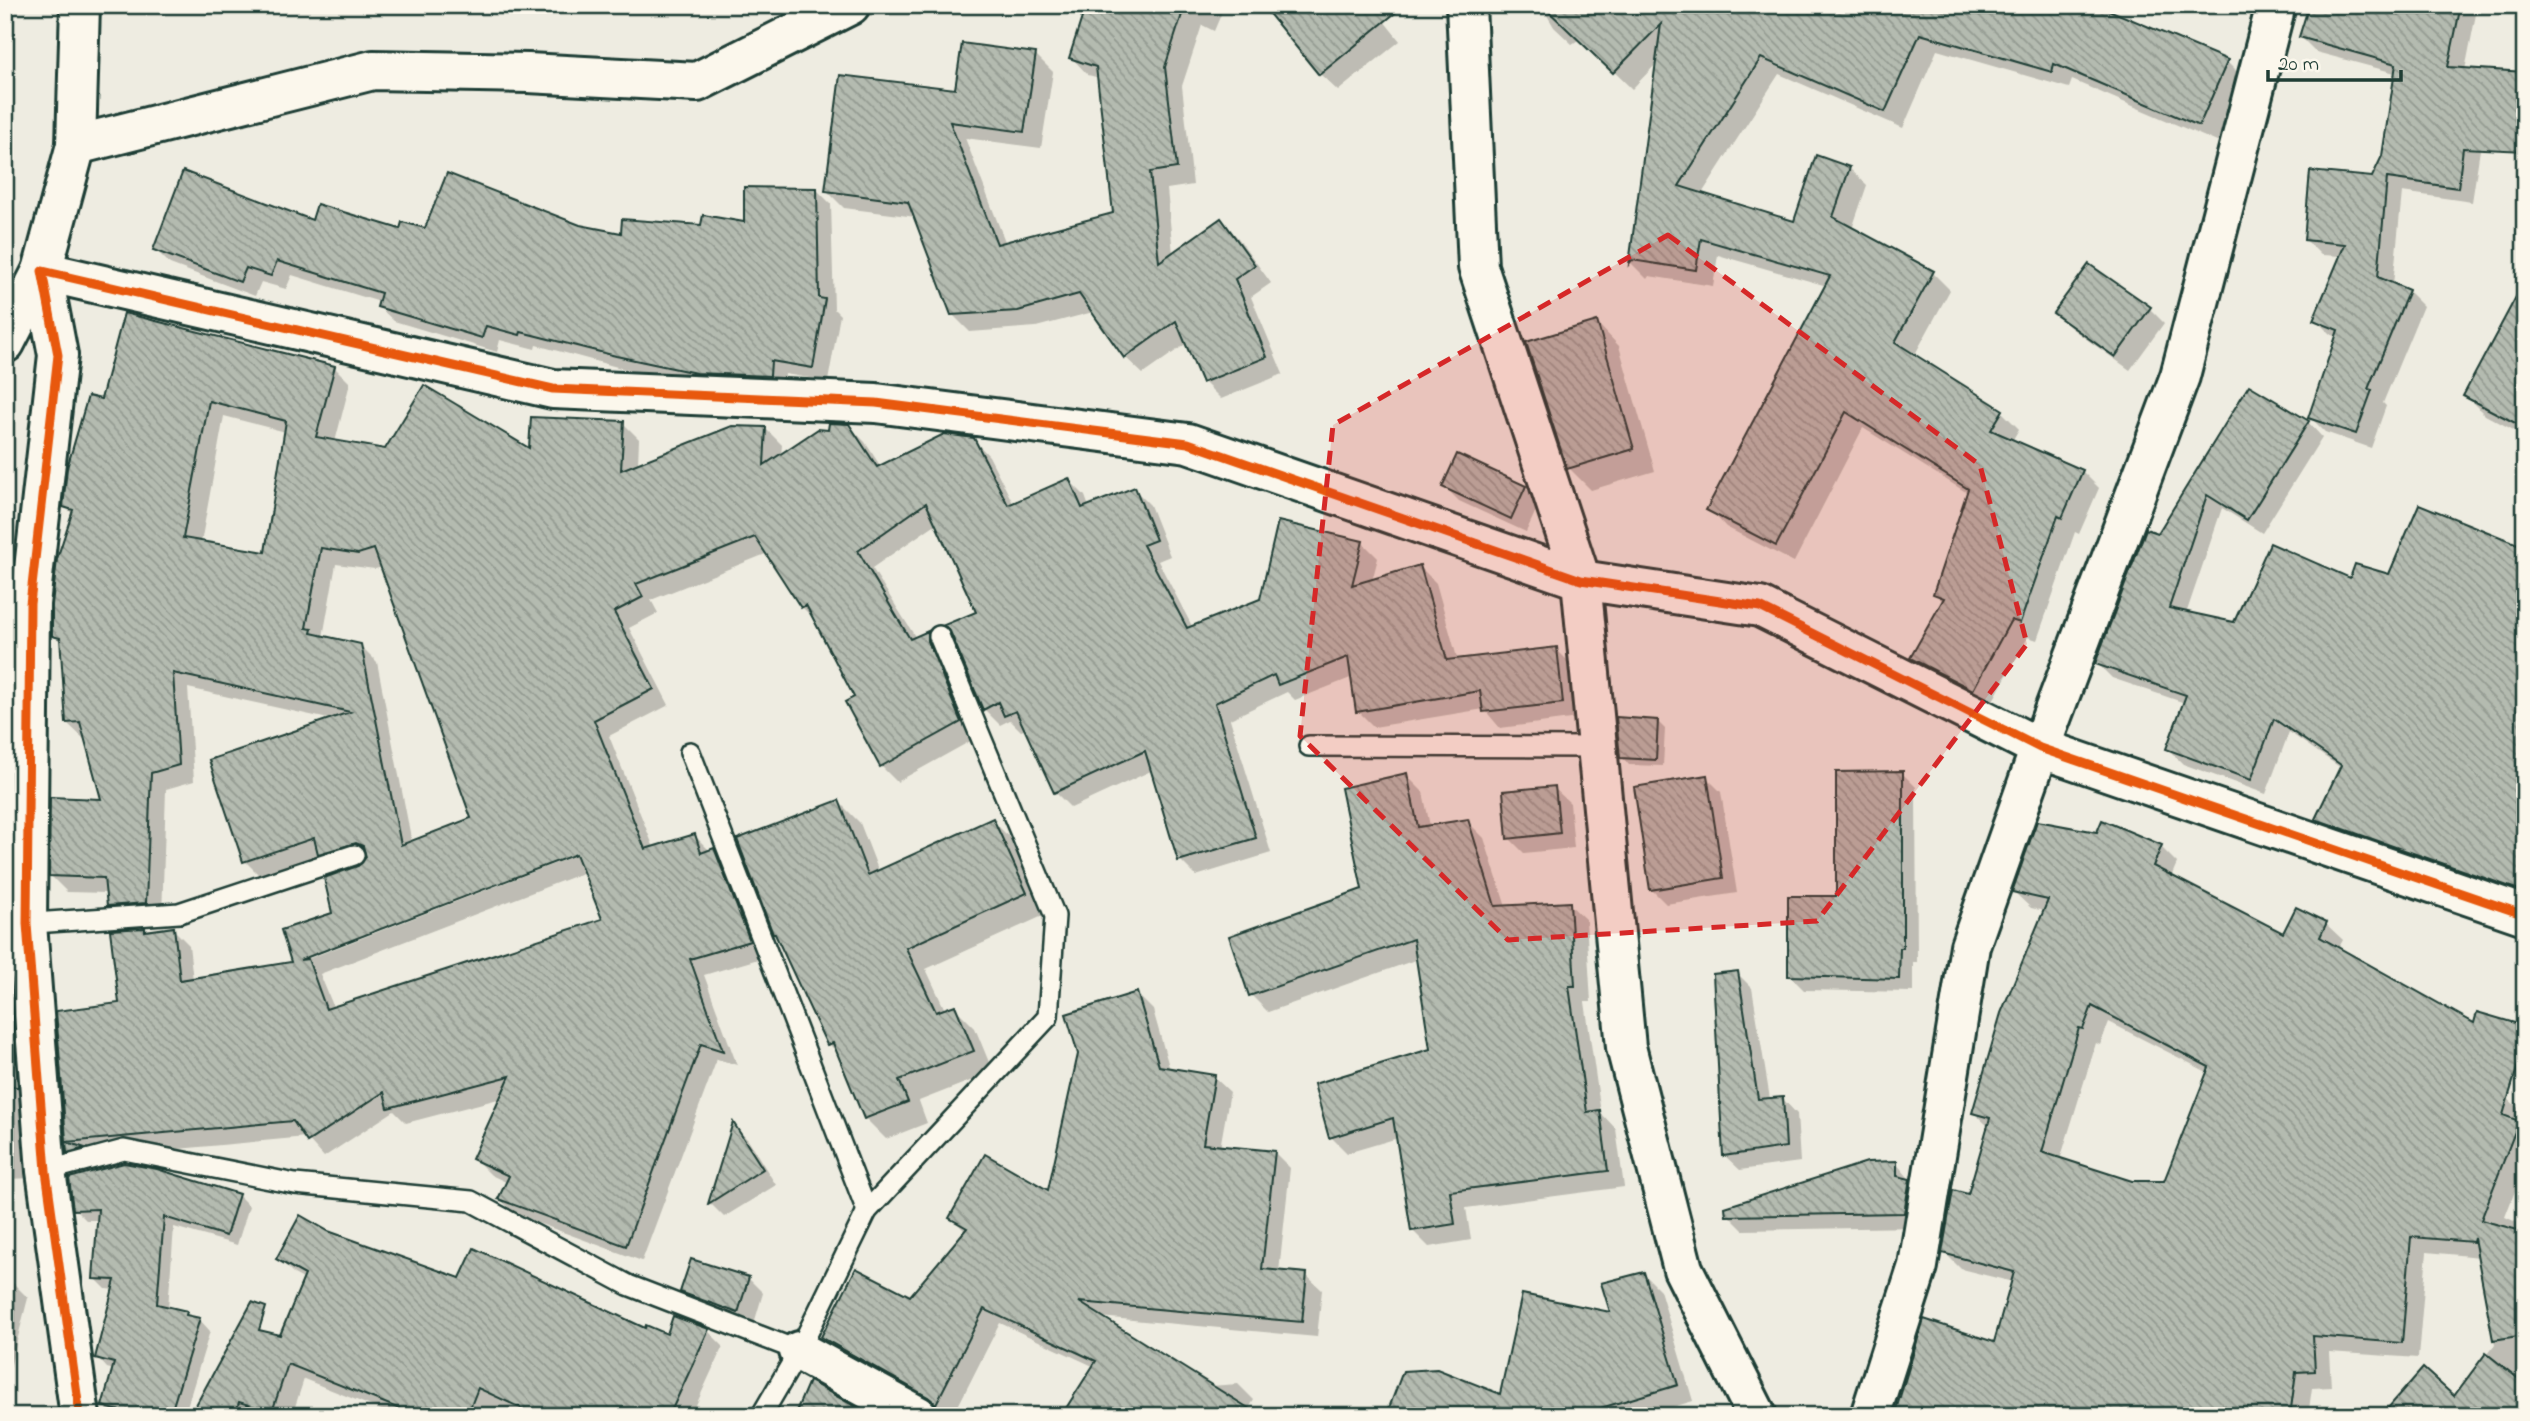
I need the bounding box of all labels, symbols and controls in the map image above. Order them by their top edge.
scale bar [2268,38,2400,82]
text: 20 m [2278,50,2319,80]

